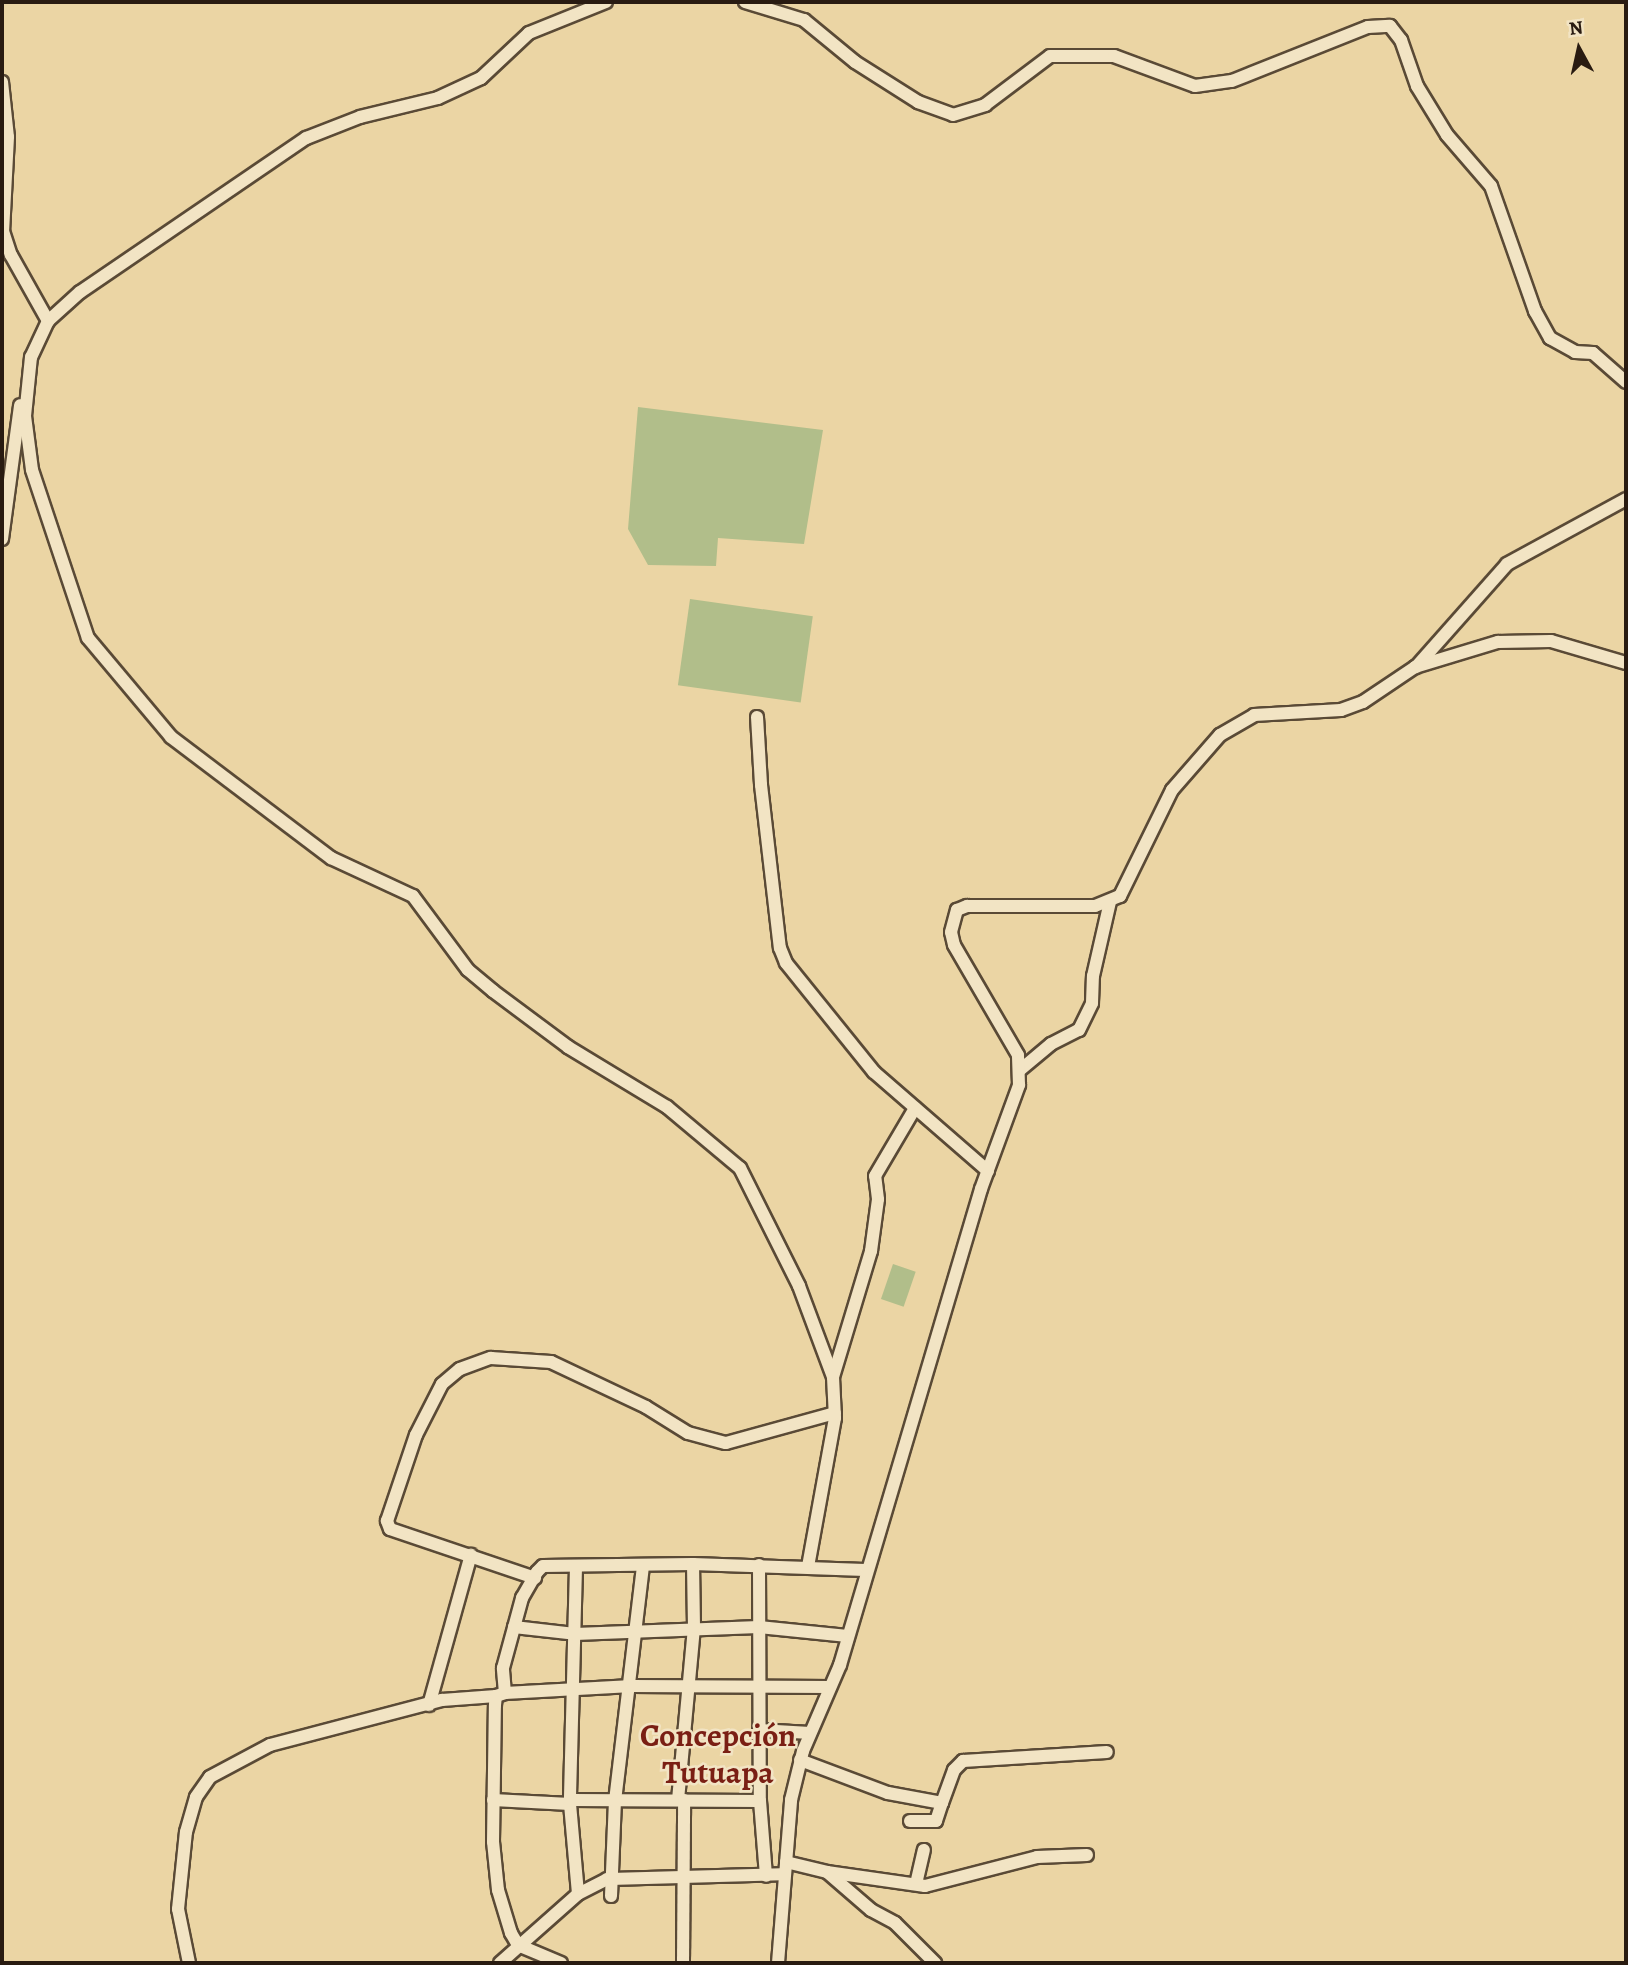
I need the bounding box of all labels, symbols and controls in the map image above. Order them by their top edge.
north arrow [1544,14,1614,84]
text: N [1567,14,1585,42]
district label: Concepción Tutuapa [640,1717,796,1792]

